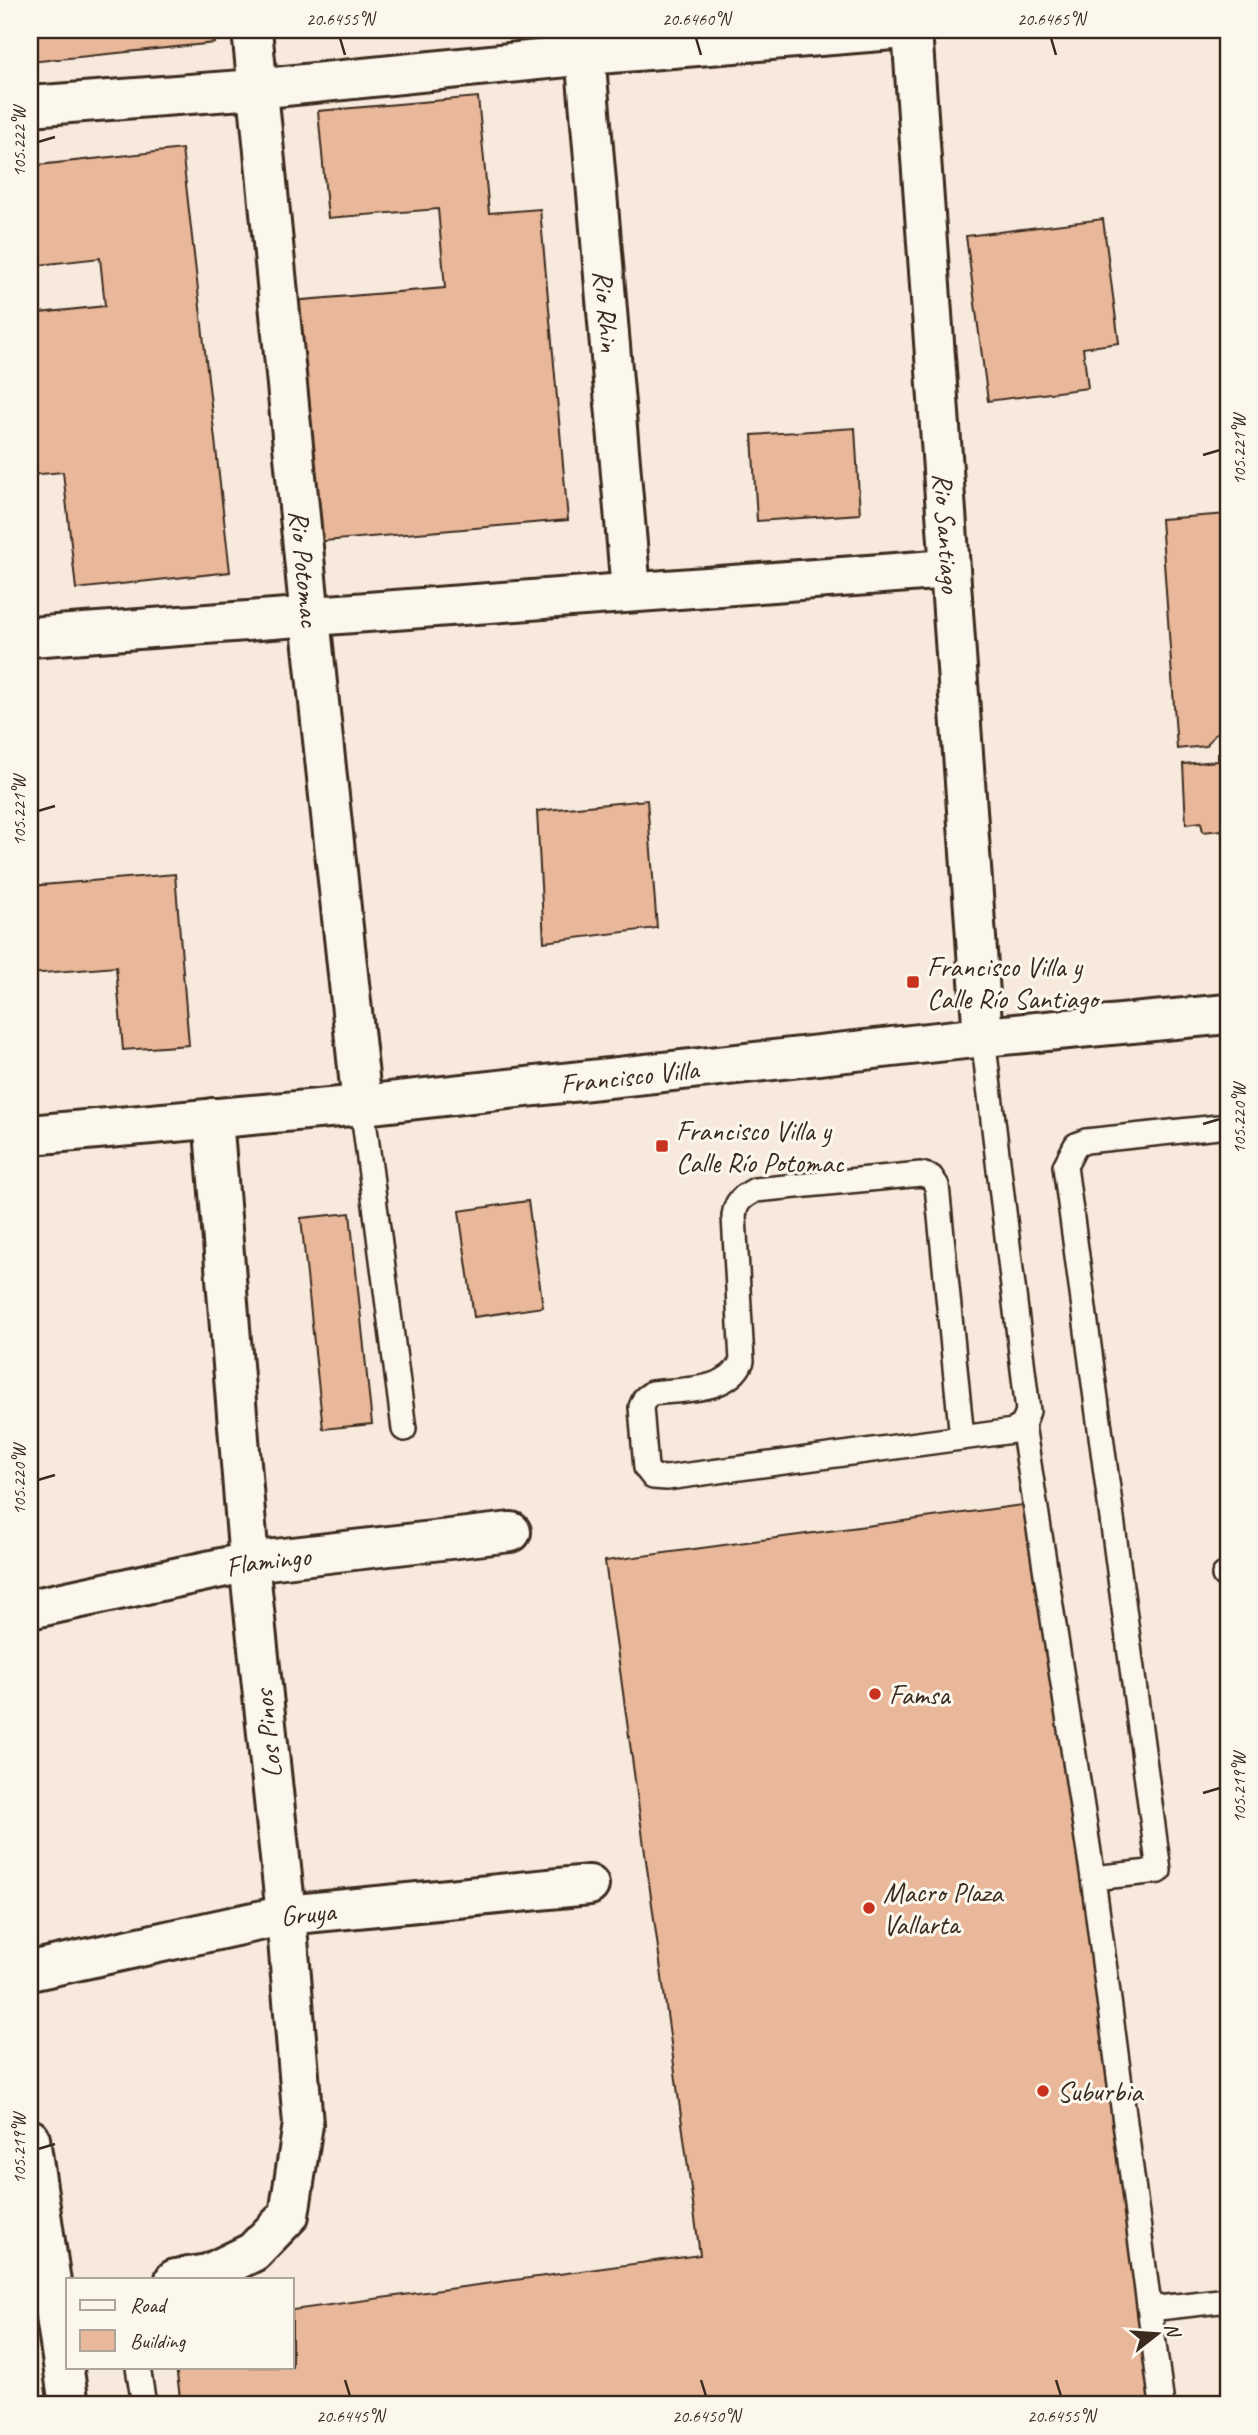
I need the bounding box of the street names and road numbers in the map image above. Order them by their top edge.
street label: Rio Rhin [586,269,627,354]
street label: Rio Santiago [925,472,969,596]
street label: Rio Potomac [281,508,328,630]
street label: Francisco Villa [558,1051,702,1101]
street label: Flamingo [222,1538,314,1585]
street label: Los Pinos [245,1686,290,1780]
street label: Gruya [279,1893,339,1933]

